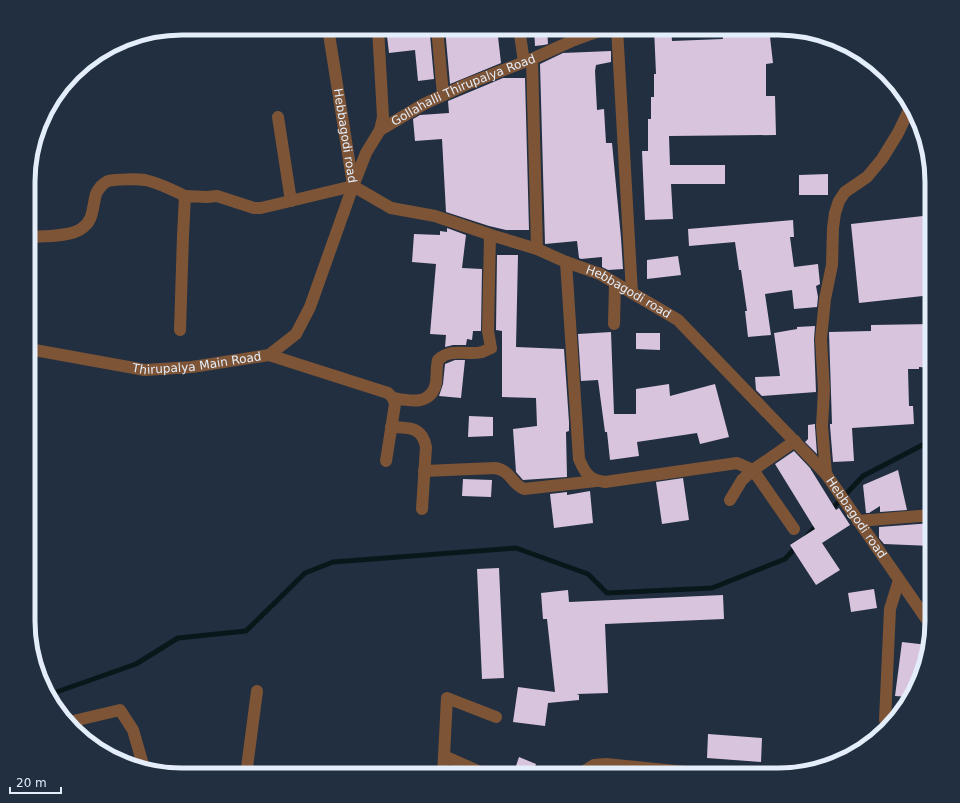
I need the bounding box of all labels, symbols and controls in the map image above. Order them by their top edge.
street label: Gollahalli Thirupalya Road [389,51,537,129]
street label: Hebbagodi road [331,87,360,184]
street label: Hebbagodi road [584,263,674,321]
street label: Thirupalya Main Road [130,349,262,377]
street label: Hebbagodi road [823,474,889,561]
scale bar [10,769,61,795]
text: 20 m [16,776,47,790]

